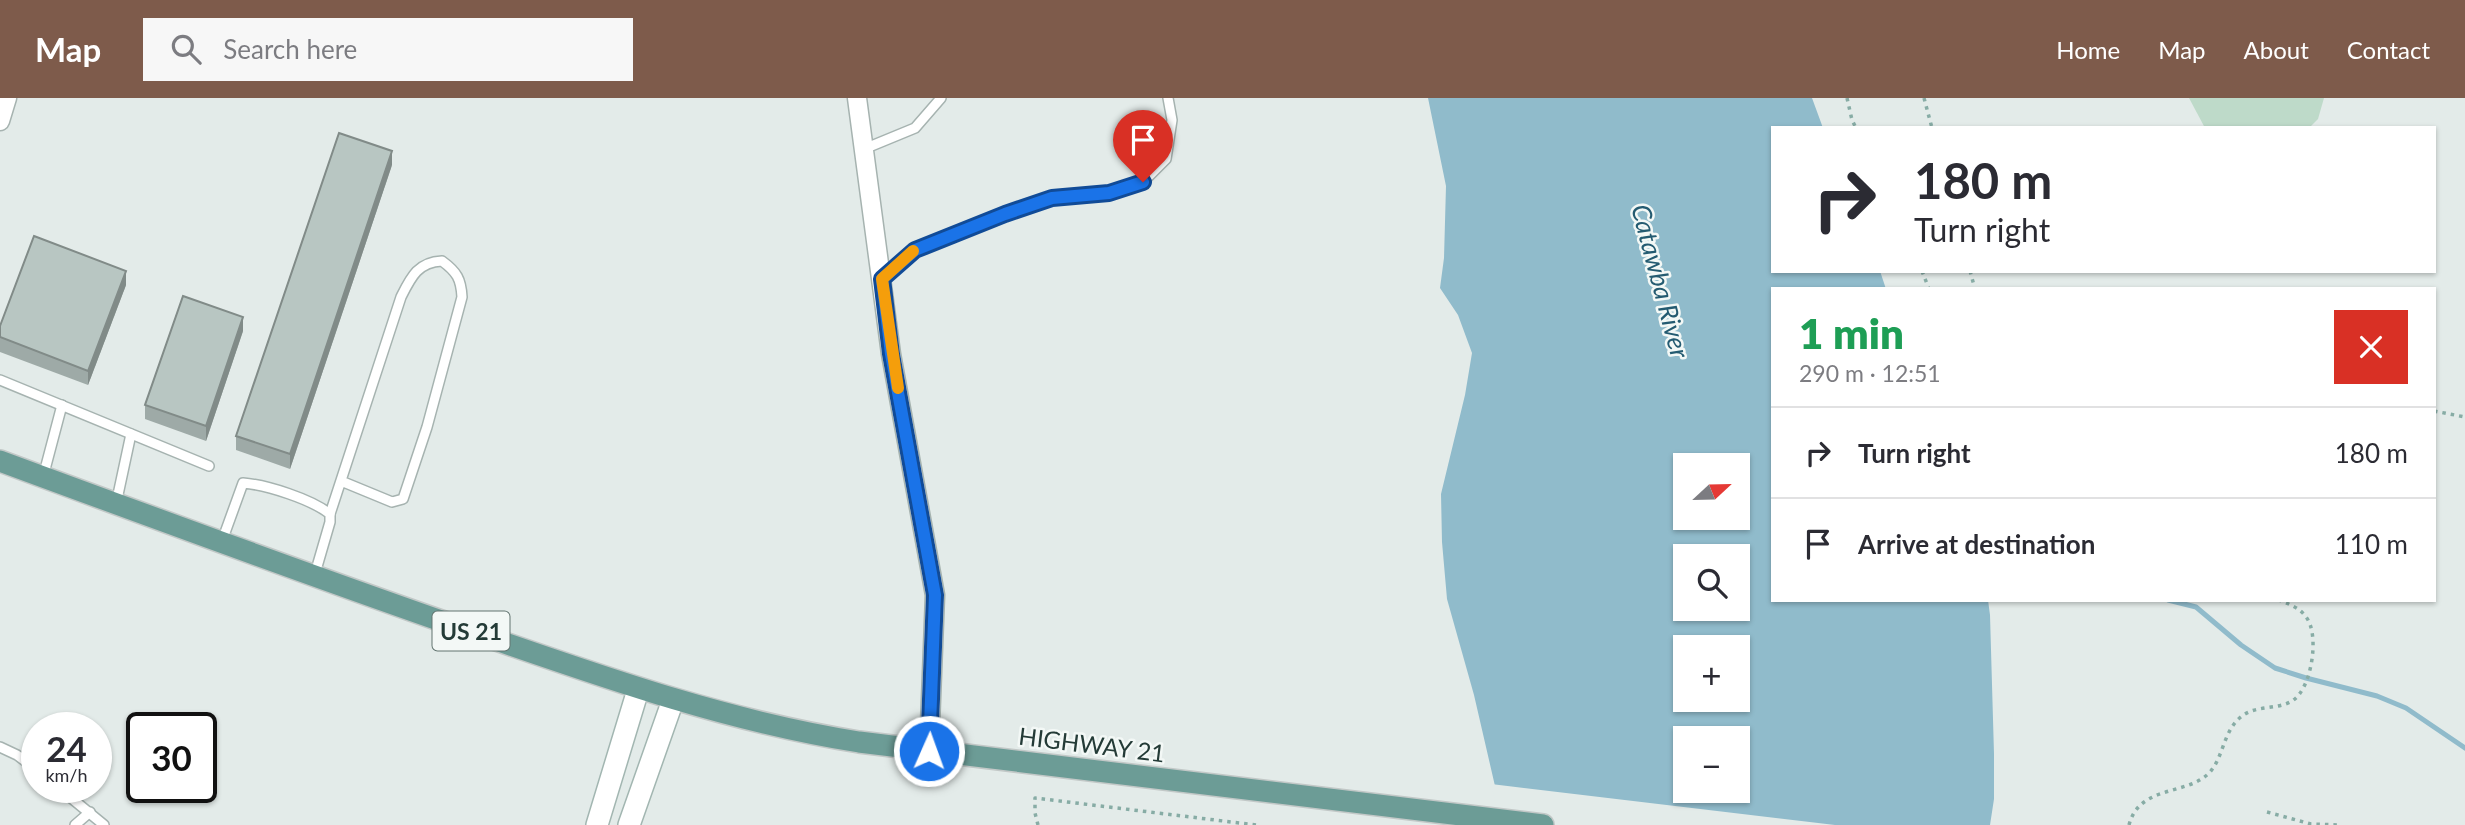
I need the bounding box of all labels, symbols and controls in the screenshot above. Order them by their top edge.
search box [143,18,633,81]
text: Map [35,29,101,69]
icon: search [167,30,205,68]
text: Search here [223,33,357,65]
text: Home [2056,35,2120,64]
text: Map [2158,35,2206,64]
text: About [2244,35,2309,64]
text: Contact [2347,35,2430,64]
pin [1113,110,1173,182]
icon: arrive [1124,121,1162,159]
text: 180 m [1914,151,2052,209]
icon: right [1799,154,1890,245]
water label: Catawba River [1625,201,1697,362]
text: Turn right [1914,210,2050,249]
text: 1 min [1799,308,1904,358]
button: close [2334,310,2408,384]
text: 290 m · 12:51 [1799,359,1941,387]
icon: right [1799,434,1837,472]
text: Turn right [1858,437,1971,469]
text: 180 m [2335,437,2408,469]
north arrow [1673,453,1750,530]
map controls [1673,453,1750,803]
icon: arrive [1799,525,1837,563]
text: Arrive at destination [1858,528,2095,560]
text: 110 m [2335,528,2408,560]
button: search [1673,544,1750,621]
road number: US 21 [433,611,510,650]
button: + [1673,635,1750,712]
speed limit sign: 30 [126,712,217,803]
position arrow [892,714,966,788]
street label: HIGHWAY 21 [1017,721,1167,767]
button: − [1673,726,1750,803]
text: 24 [46,727,87,769]
text: km/h [45,764,88,786]

